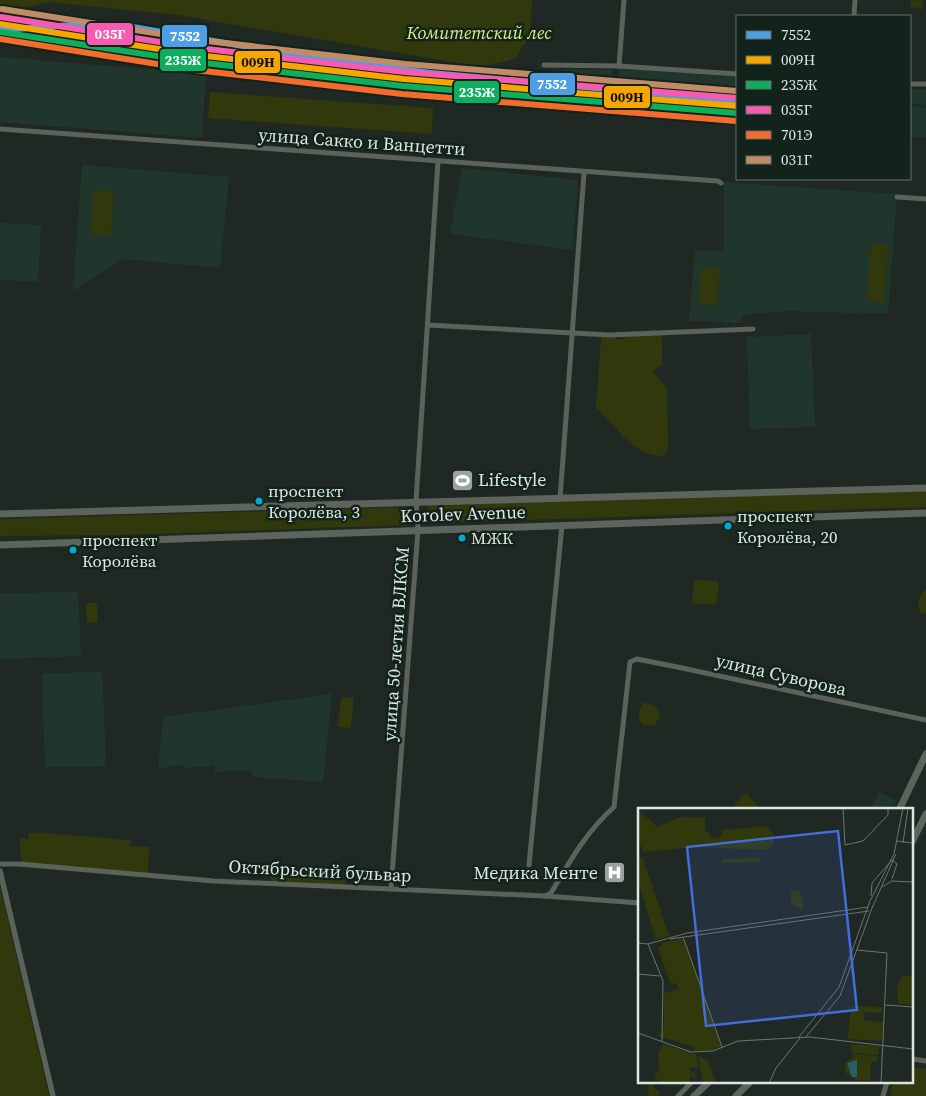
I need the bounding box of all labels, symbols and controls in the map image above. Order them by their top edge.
legend [736,15,911,180]
park label: Комитетский лес [405,20,552,45]
line badge: 035Г [86,22,134,46]
text: 035Г [95,24,125,44]
line badge: 7552 [161,24,208,48]
text: 7552 [781,24,811,45]
text: 7552 [170,26,201,46]
line badge: 235Ж [159,48,207,72]
text: 009Н [781,49,816,70]
text: 235Ж [165,50,202,70]
line badge: 009Н [234,50,281,74]
text: 009Н [241,52,275,72]
line badge: 7552 [529,72,576,96]
text: 7552 [537,74,568,94]
text: 235Ж [781,74,818,95]
line badge: 235Ж [453,80,500,104]
text: 235Ж [459,82,496,102]
line badge: 009Н [603,85,651,109]
text: 009Н [610,87,644,107]
text: 035Г [781,99,812,120]
street label: улица Сакко и Ванцетти [258,122,466,161]
text: 701Э [781,124,813,145]
text: 031Г [781,149,812,170]
place label: Lifestyle [478,467,546,492]
sports icon: Lifestyle [450,468,474,492]
place label: проспект Королёва, 3 [268,479,360,524]
marker: проспект Королёва, 3 [254,496,264,506]
street label: Korolev Avenue [400,499,526,528]
place label: проспект Королёва, 20 [737,504,837,549]
marker: проспект Королёва, 20 [723,521,733,531]
place label: МЖК [471,526,514,550]
place label: проспект Королёва [82,528,157,573]
marker: МЖК [457,533,467,543]
marker: проспект Королёва [68,545,78,555]
street label: улица 50-летия ВЛКСМ [376,546,415,742]
street label: улица Суворова [713,647,850,702]
inset map [638,808,914,1084]
street label: Октябрьский бульвар [228,853,412,888]
place label: Медика Менте [473,860,598,885]
hospital icon: Медика Менте [602,861,626,885]

